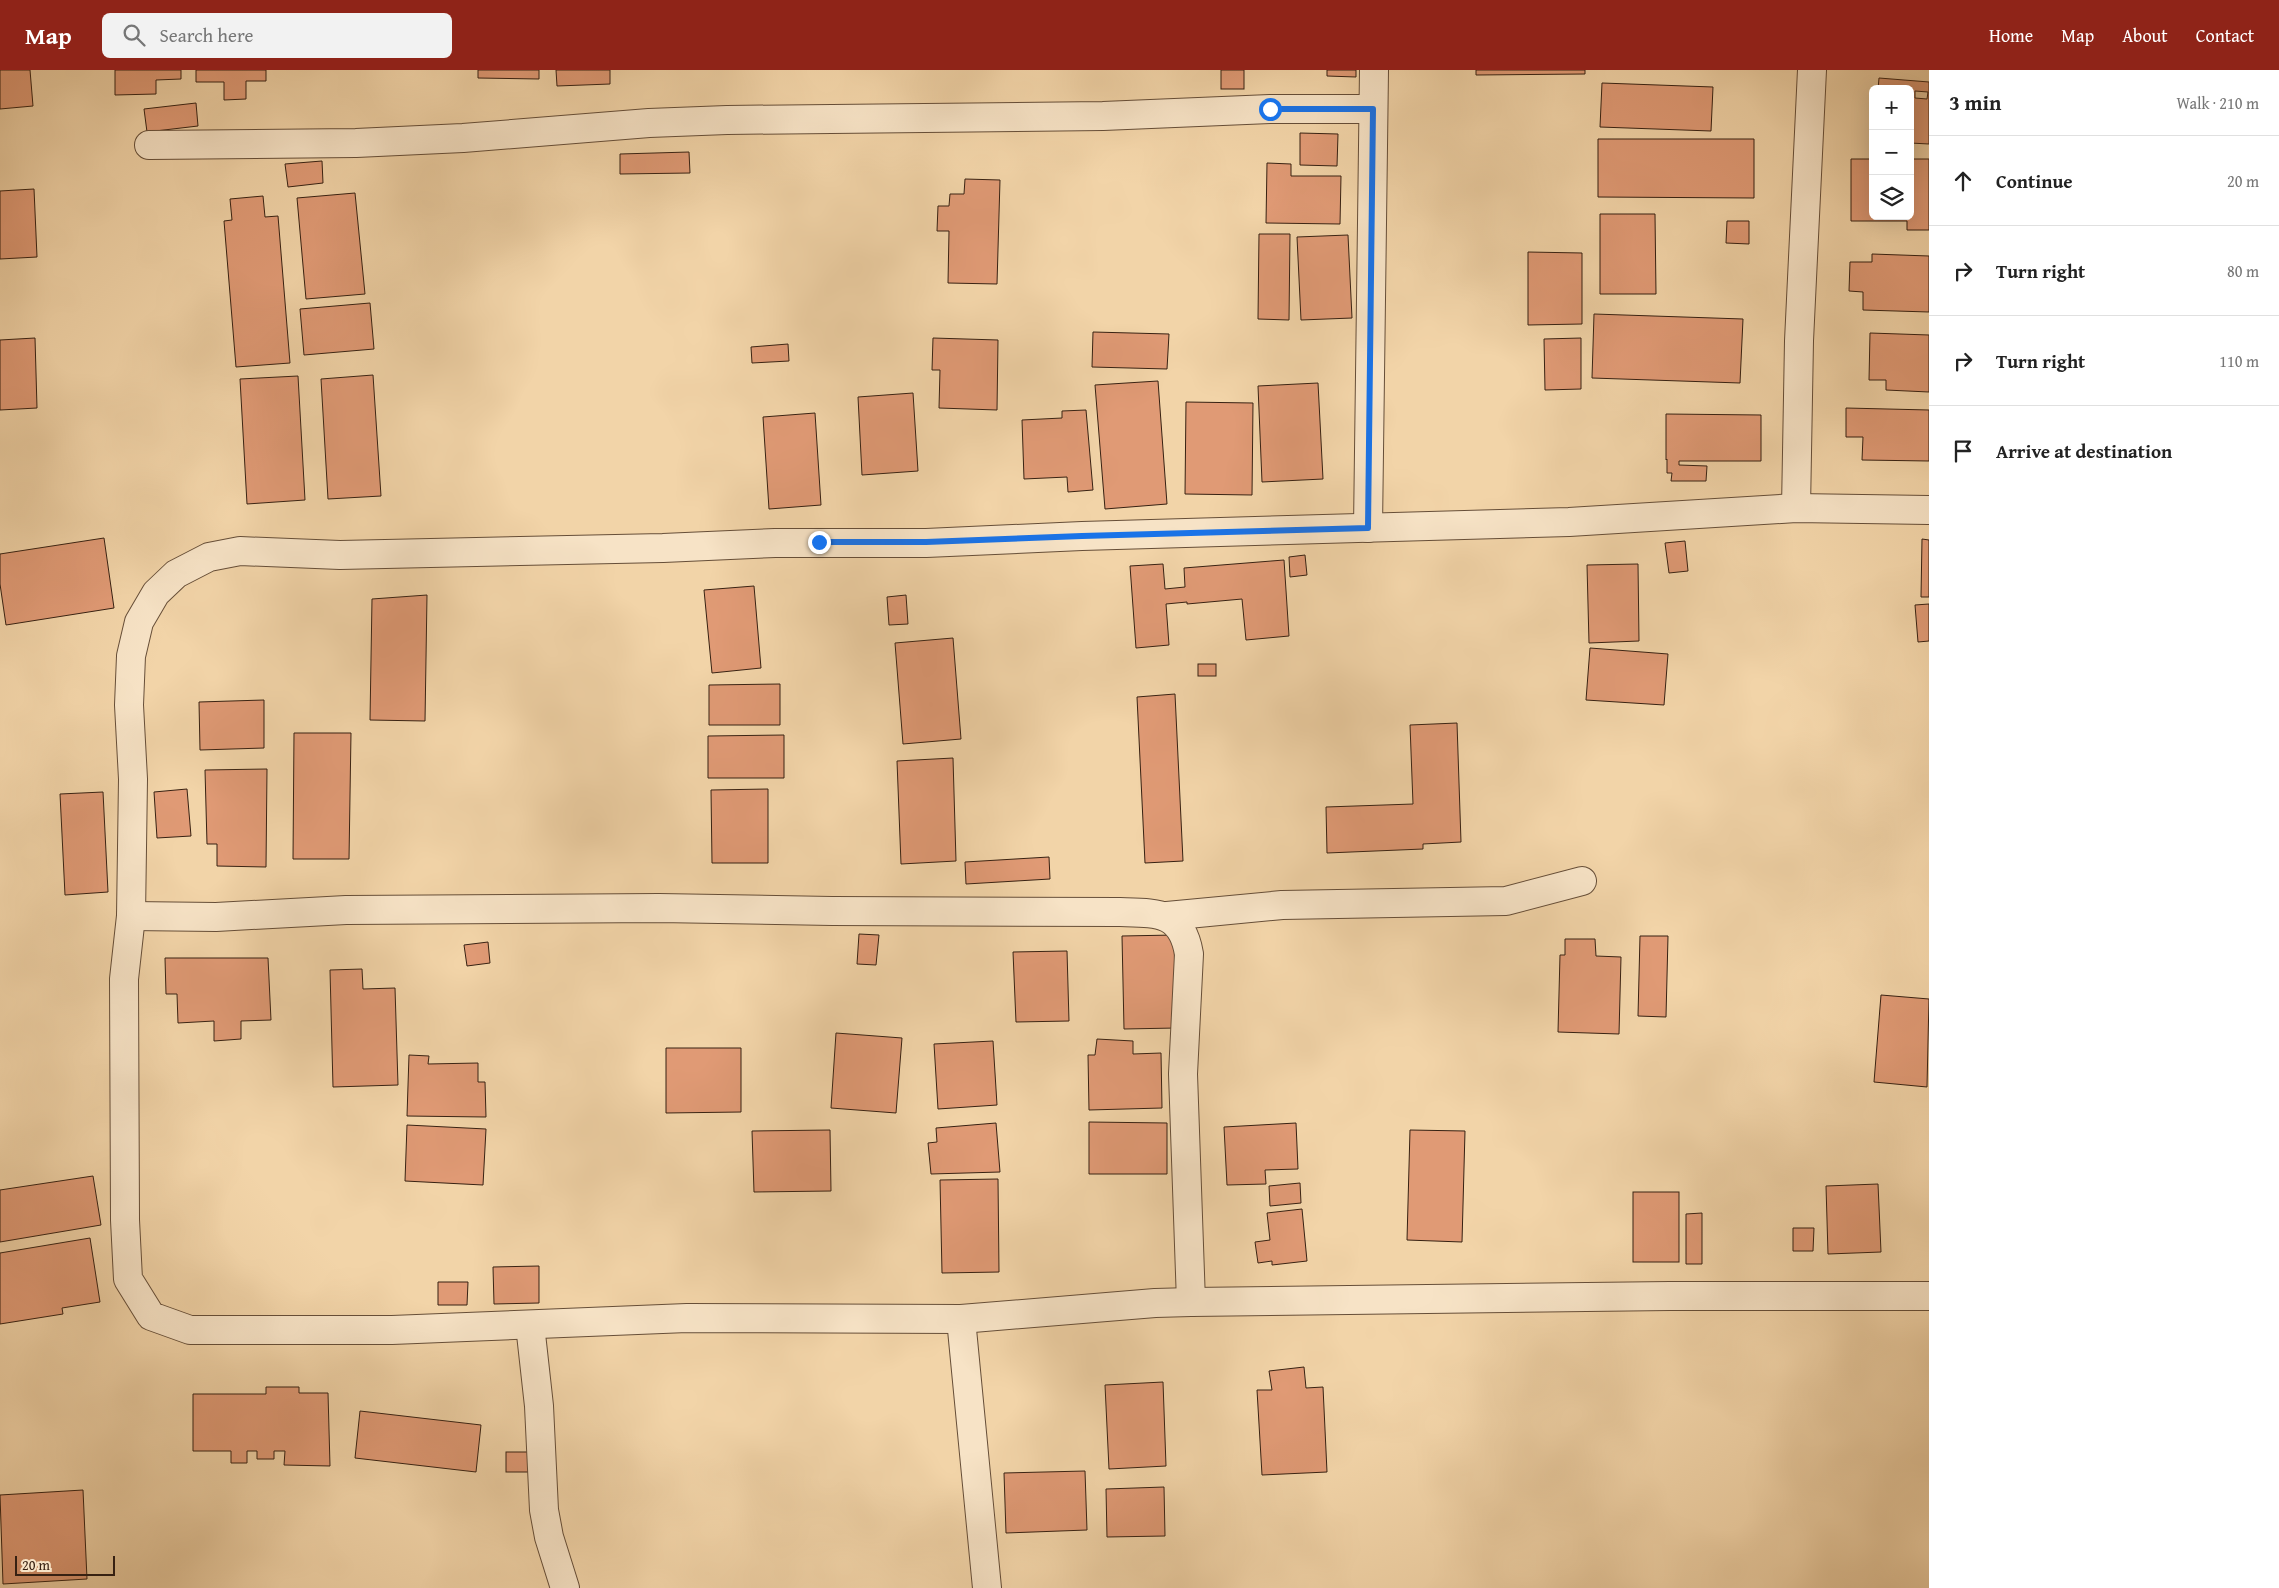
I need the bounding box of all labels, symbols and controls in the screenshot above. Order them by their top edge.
search box [102,13,452,58]
text: Map [25,18,72,53]
icon: search [120,21,148,49]
text: Search here [160,21,253,49]
text: Home [1989,22,2033,49]
text: Map [2061,22,2094,49]
text: About [2122,22,2168,49]
text: Contact [2196,22,2254,49]
map controls [1869,85,1914,220]
button: + [1869,85,1914,130]
text: 3 min [1949,87,2001,118]
text: Walk · 210 m [2176,91,2259,115]
route start [1259,98,1282,121]
button: − [1869,130,1914,175]
icon: ahead [1949,167,1977,195]
text: Continue [1996,167,2073,195]
text: 20 m [2227,169,2259,193]
button: layers [1869,175,1914,220]
icon: right [1949,257,1977,285]
text: Turn right [1996,257,2085,285]
text: 80 m [2227,259,2259,283]
icon: right [1949,347,1977,375]
text: Turn right [1996,347,2085,375]
text: 110 m [2219,349,2259,373]
icon: arrive [1949,437,1977,465]
text: Arrive at destination [1996,437,2172,465]
route end [808,531,831,554]
scale bar [15,1553,115,1576]
text: 20 m [22,1555,50,1575]

